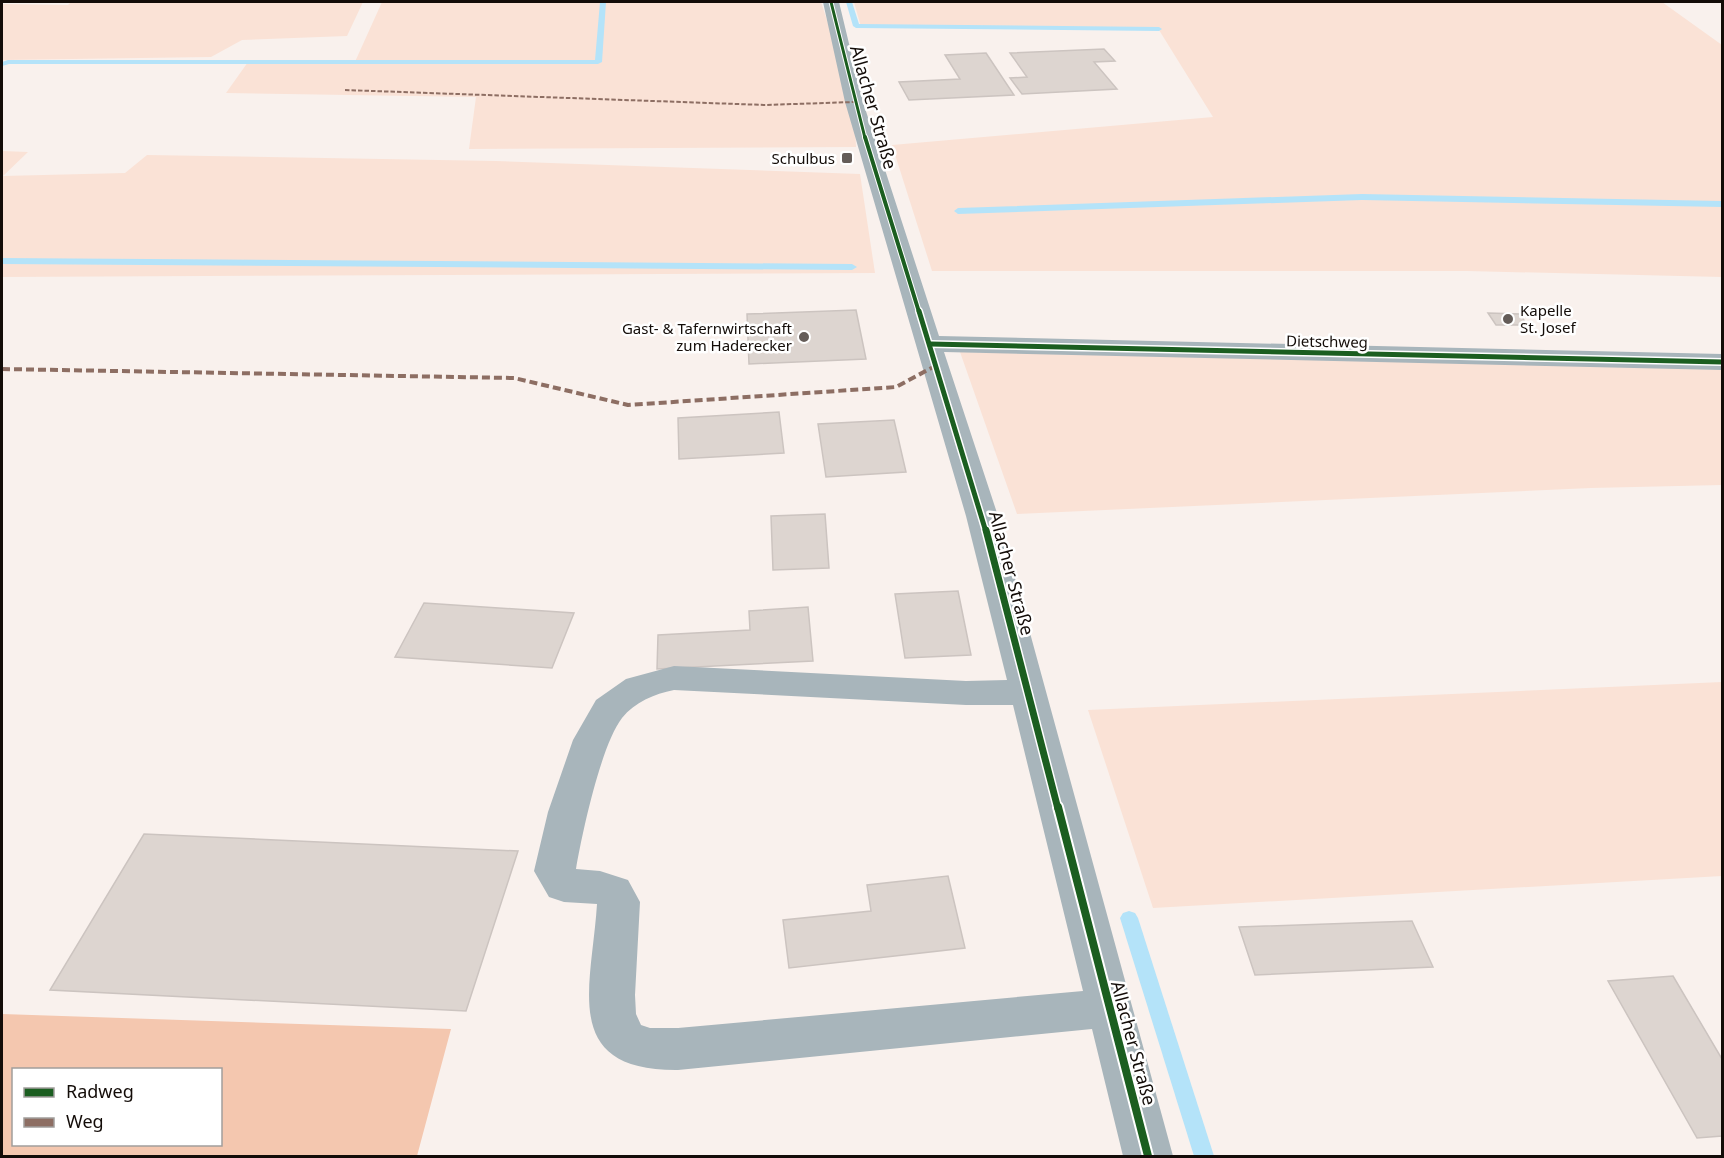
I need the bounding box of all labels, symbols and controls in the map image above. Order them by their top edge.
street label: Allacher Straße [845,42,903,172]
place label: Schulbus [771,148,835,168]
marker: Schulbus [840,151,854,165]
place label: Kapelle St. Josef [1520,300,1576,337]
marker: Kapelle St. Josef [1501,312,1515,326]
place label: Gast- & Tafernwirtschaft zum Haderecker [622,318,793,355]
marker: Gast- & Tafernwirtschaft zum Haderecker [797,330,811,344]
street label: Dietschweg [1286,330,1368,352]
street label: Allacher Straße [984,508,1040,638]
street label: Allacher Straße [1106,978,1162,1108]
legend [12,1068,222,1146]
text: Radweg [66,1079,134,1103]
text: Weg [66,1109,104,1133]

